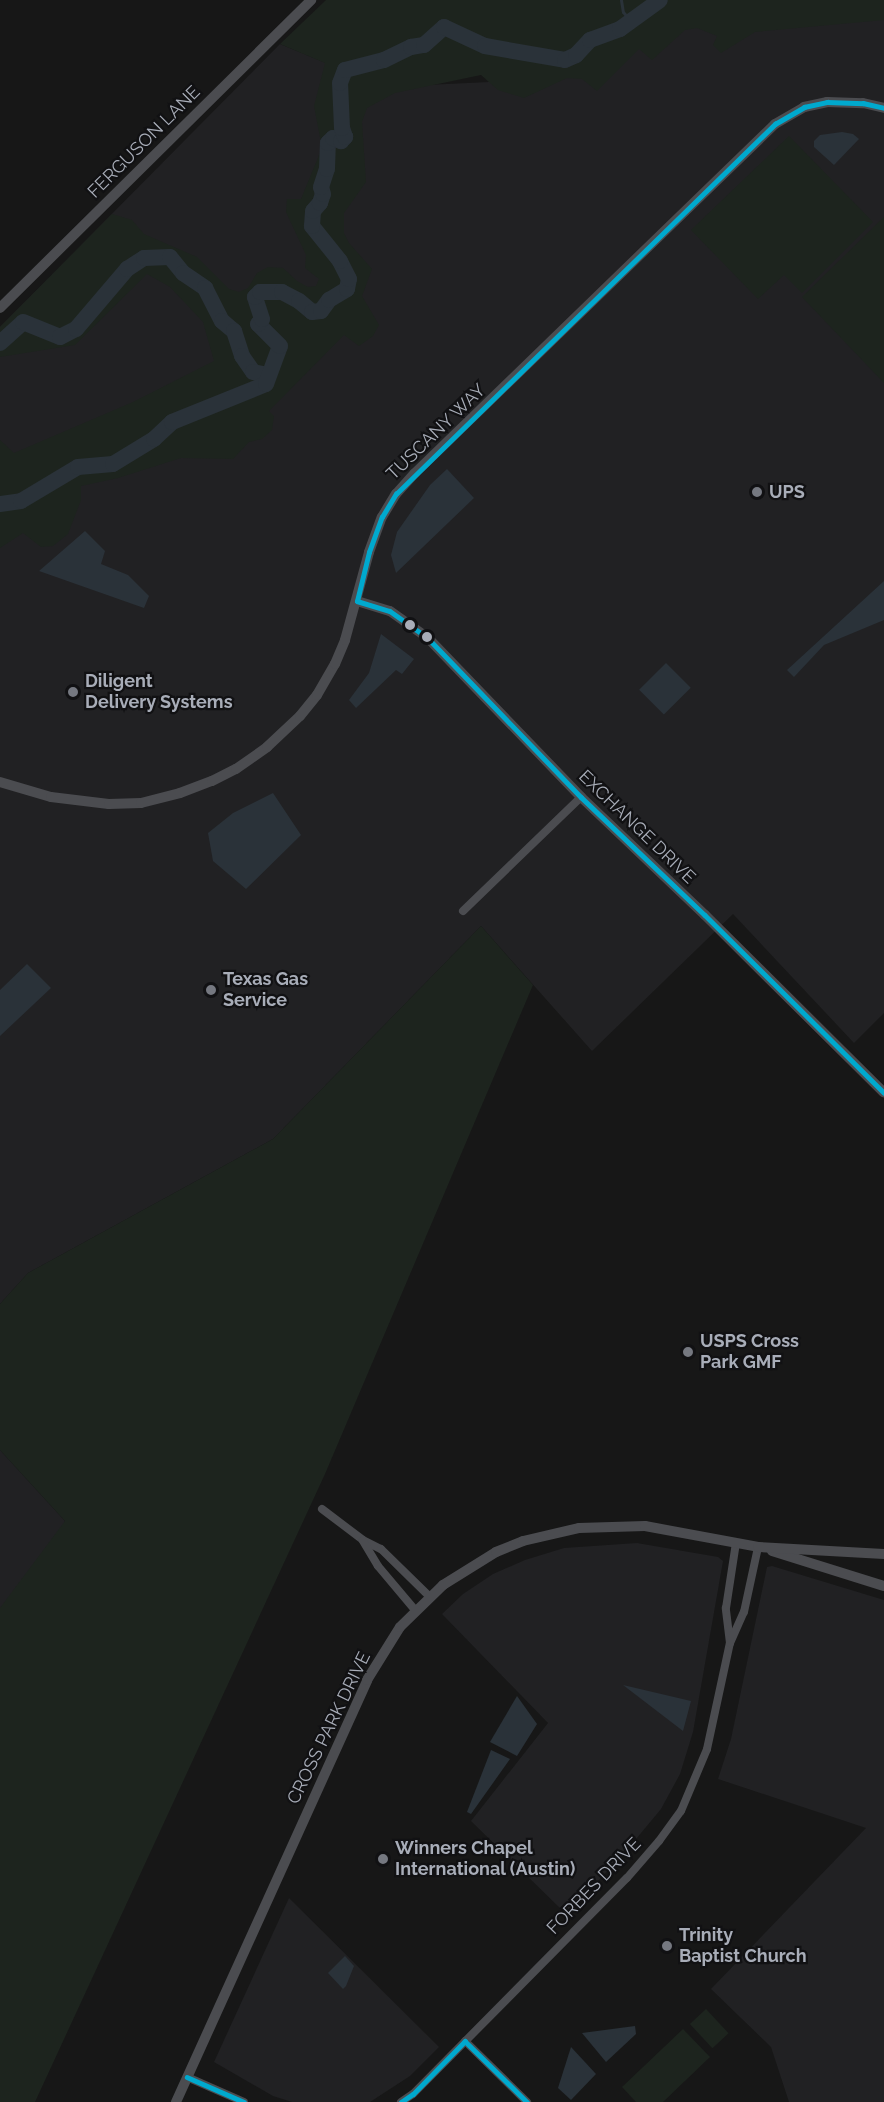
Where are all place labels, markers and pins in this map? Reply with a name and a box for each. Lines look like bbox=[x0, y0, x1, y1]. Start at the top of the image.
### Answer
place label: UPS bbox=[769, 481, 805, 503]
marker: UPS bbox=[750, 485, 764, 499]
unlabelled marker bbox=[404, 619, 416, 631]
unlabelled marker bbox=[421, 631, 433, 643]
place label: Diligent Delivery Systems bbox=[85, 671, 233, 714]
marker: Diligent Delivery Systems bbox=[66, 685, 80, 699]
place label: Texas Gas Service bbox=[223, 969, 308, 1012]
marker: Texas Gas Service bbox=[204, 983, 218, 997]
place label: USPS Cross Park GMF bbox=[700, 1331, 799, 1374]
marker: USPS Cross Park GMF bbox=[681, 1345, 695, 1359]
place label: Winners Chapel International (Austin) bbox=[395, 1838, 576, 1880]
marker: Winners Chapel International (Austin) bbox=[376, 1852, 390, 1866]
place label: Trinity Baptist Church bbox=[679, 1925, 807, 1968]
marker: Trinity Baptist Church bbox=[660, 1939, 674, 1953]

